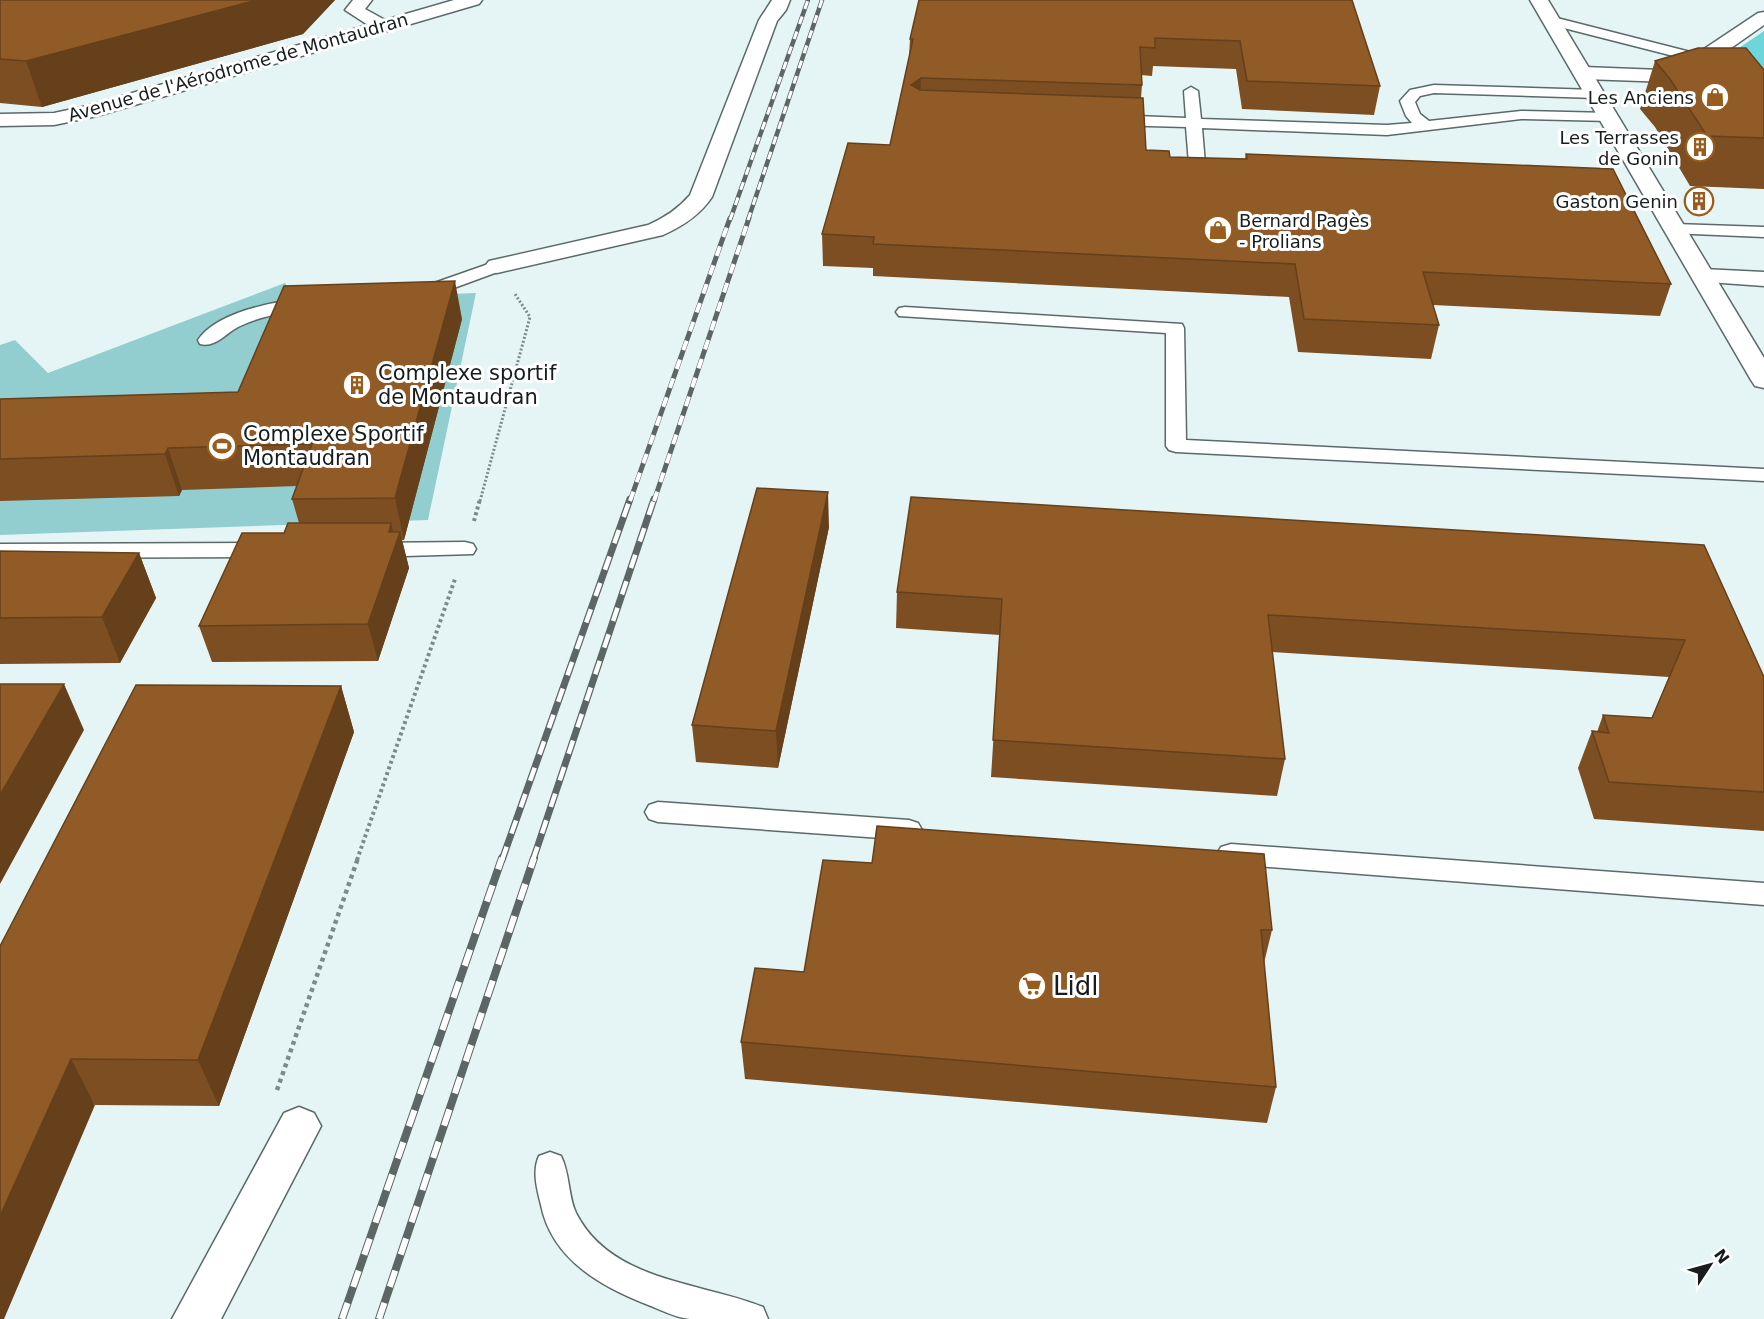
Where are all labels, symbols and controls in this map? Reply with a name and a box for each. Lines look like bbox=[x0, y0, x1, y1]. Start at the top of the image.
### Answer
street label: Avenue de l'Aérodrome de Montaudran bbox=[66, 8, 410, 126]
shop icon: Les Anciens bbox=[1699, 81, 1731, 113]
place label: Les Anciens bbox=[1588, 87, 1694, 108]
place label: Les Terrasses de Gonin bbox=[1559, 127, 1679, 169]
building icon: Les Terrasses de Gonin bbox=[1684, 131, 1716, 163]
building icon: Gaston Genin bbox=[1683, 185, 1715, 217]
place label: Gaston Genin bbox=[1556, 191, 1678, 212]
place label: Bernard Pagès - Prolians bbox=[1239, 210, 1369, 252]
shop icon: Bernard Pagès - Prolians bbox=[1202, 214, 1234, 246]
place label: Complexe sportif de Montaudran bbox=[378, 361, 557, 409]
building icon: Complexe sportif de Montaudran bbox=[341, 369, 373, 401]
place label: Complexe Sportif Montaudran bbox=[243, 422, 424, 470]
sports icon: Complexe Sportif Montaudran bbox=[206, 430, 238, 462]
supermarket icon: Lidl bbox=[1016, 970, 1048, 1002]
place label: Lidl bbox=[1053, 971, 1098, 1001]
north arrow bbox=[1680, 1235, 1740, 1295]
text: N bbox=[1710, 1245, 1733, 1267]

